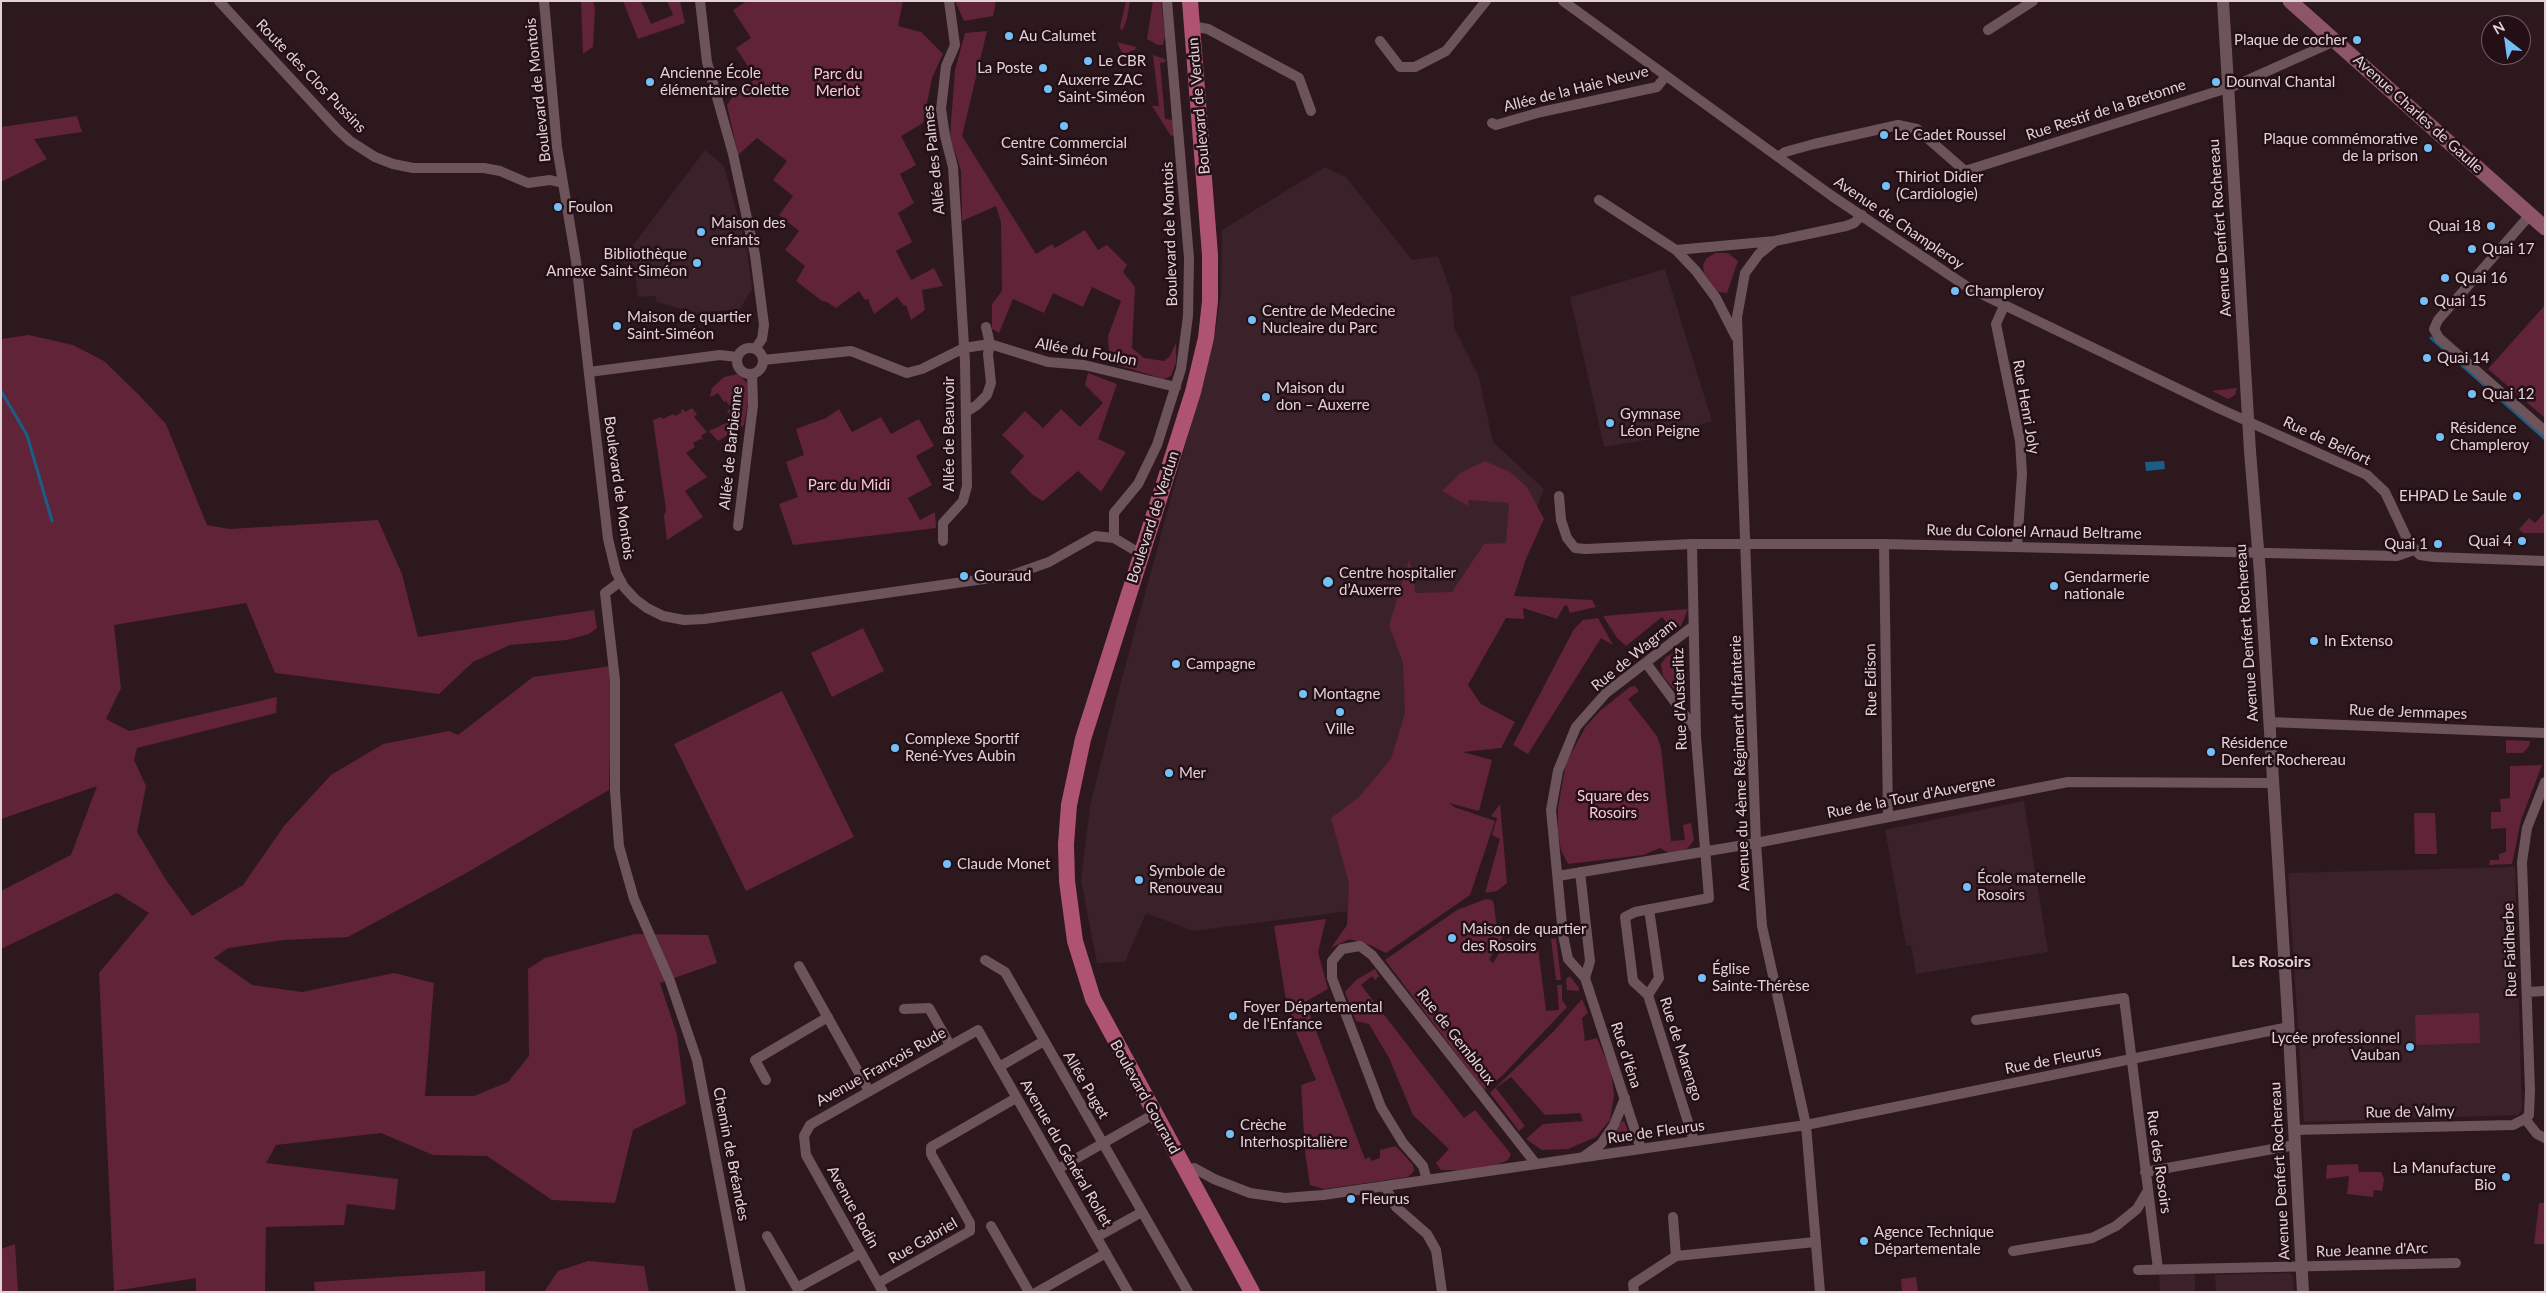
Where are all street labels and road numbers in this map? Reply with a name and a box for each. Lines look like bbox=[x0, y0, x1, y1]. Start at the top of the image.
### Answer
street label: Route des Clos Pussins bbox=[252, 16, 370, 136]
street label: Boulevard de Montois bbox=[521, 17, 555, 163]
street label: Boulevard de Verdun bbox=[1184, 37, 1214, 175]
street label: Avenue Charles de Gaulle bbox=[2349, 51, 2487, 177]
street label: Allée de la Haie Neuve bbox=[1502, 62, 1650, 116]
street label: Rue Restif de la Bretonne bbox=[2024, 76, 2188, 144]
street label: Allée des Palmes bbox=[919, 104, 949, 216]
street label: Avenue Denfert Rochereau bbox=[2205, 138, 2235, 318]
street label: Boulevard de Montois bbox=[1158, 161, 1182, 307]
street label: Avenue de Champleroy bbox=[1831, 173, 1967, 273]
street label: Allée du Foulon bbox=[1034, 334, 1138, 370]
street label: Rue Henri Joly bbox=[2009, 358, 2043, 456]
street label: Allée de Beauvoir bbox=[940, 376, 958, 492]
street label: Allée de Barbienne bbox=[716, 385, 746, 511]
street label: Rue de Belfort bbox=[2280, 413, 2374, 469]
street label: Boulevard de Montois bbox=[600, 415, 638, 561]
street label: Boulevard de Verdun bbox=[1123, 449, 1183, 585]
street label: Rue du Colonel Arnaud Beltrame bbox=[1926, 521, 2142, 543]
street label: Avenue Denfert Rochereau bbox=[2232, 543, 2262, 723]
street label: Rue de Wagram bbox=[1588, 615, 1680, 695]
street label: Avenue du 4ème Régiment d'Infanterie bbox=[1727, 635, 1753, 891]
street label: Rue Edison bbox=[1861, 643, 1881, 717]
street label: Rue d'Austerlitz bbox=[1669, 647, 1691, 751]
street label: Rue de Jemmapes bbox=[2349, 701, 2467, 723]
street label: Rue de la Tour d'Auvergne bbox=[1825, 772, 1997, 822]
street label: Rue Faidherbe bbox=[2499, 903, 2521, 997]
street label: Rue de Gembloux bbox=[1413, 985, 1499, 1089]
street label: Rue de Marengo bbox=[1656, 995, 1706, 1103]
street label: Rue d'Iéna bbox=[1607, 1020, 1645, 1090]
street label: Avenue François Rude bbox=[813, 1024, 949, 1110]
street label: Boulevard Gouraud bbox=[1106, 1037, 1184, 1157]
street label: Rue de Fleurus bbox=[2003, 1042, 2103, 1078]
street label: Allée Puget bbox=[1059, 1048, 1113, 1122]
street label: Avenue du Général Rollet bbox=[1016, 1076, 1116, 1230]
street label: Avenue Denfert Rochereau bbox=[2266, 1081, 2294, 1261]
street label: Chemin de Bréandes bbox=[709, 1086, 753, 1222]
street label: Rue de Valmy bbox=[2365, 1102, 2455, 1122]
street label: Rue des Rosoirs bbox=[2143, 1109, 2175, 1215]
street label: Rue de Fleurus bbox=[1606, 1116, 1706, 1148]
street label: Avenue Rodin bbox=[823, 1163, 883, 1251]
street label: Rue Gabriel bbox=[885, 1214, 961, 1268]
street label: Rue Jeanne d'Arc bbox=[2316, 1239, 2428, 1261]

